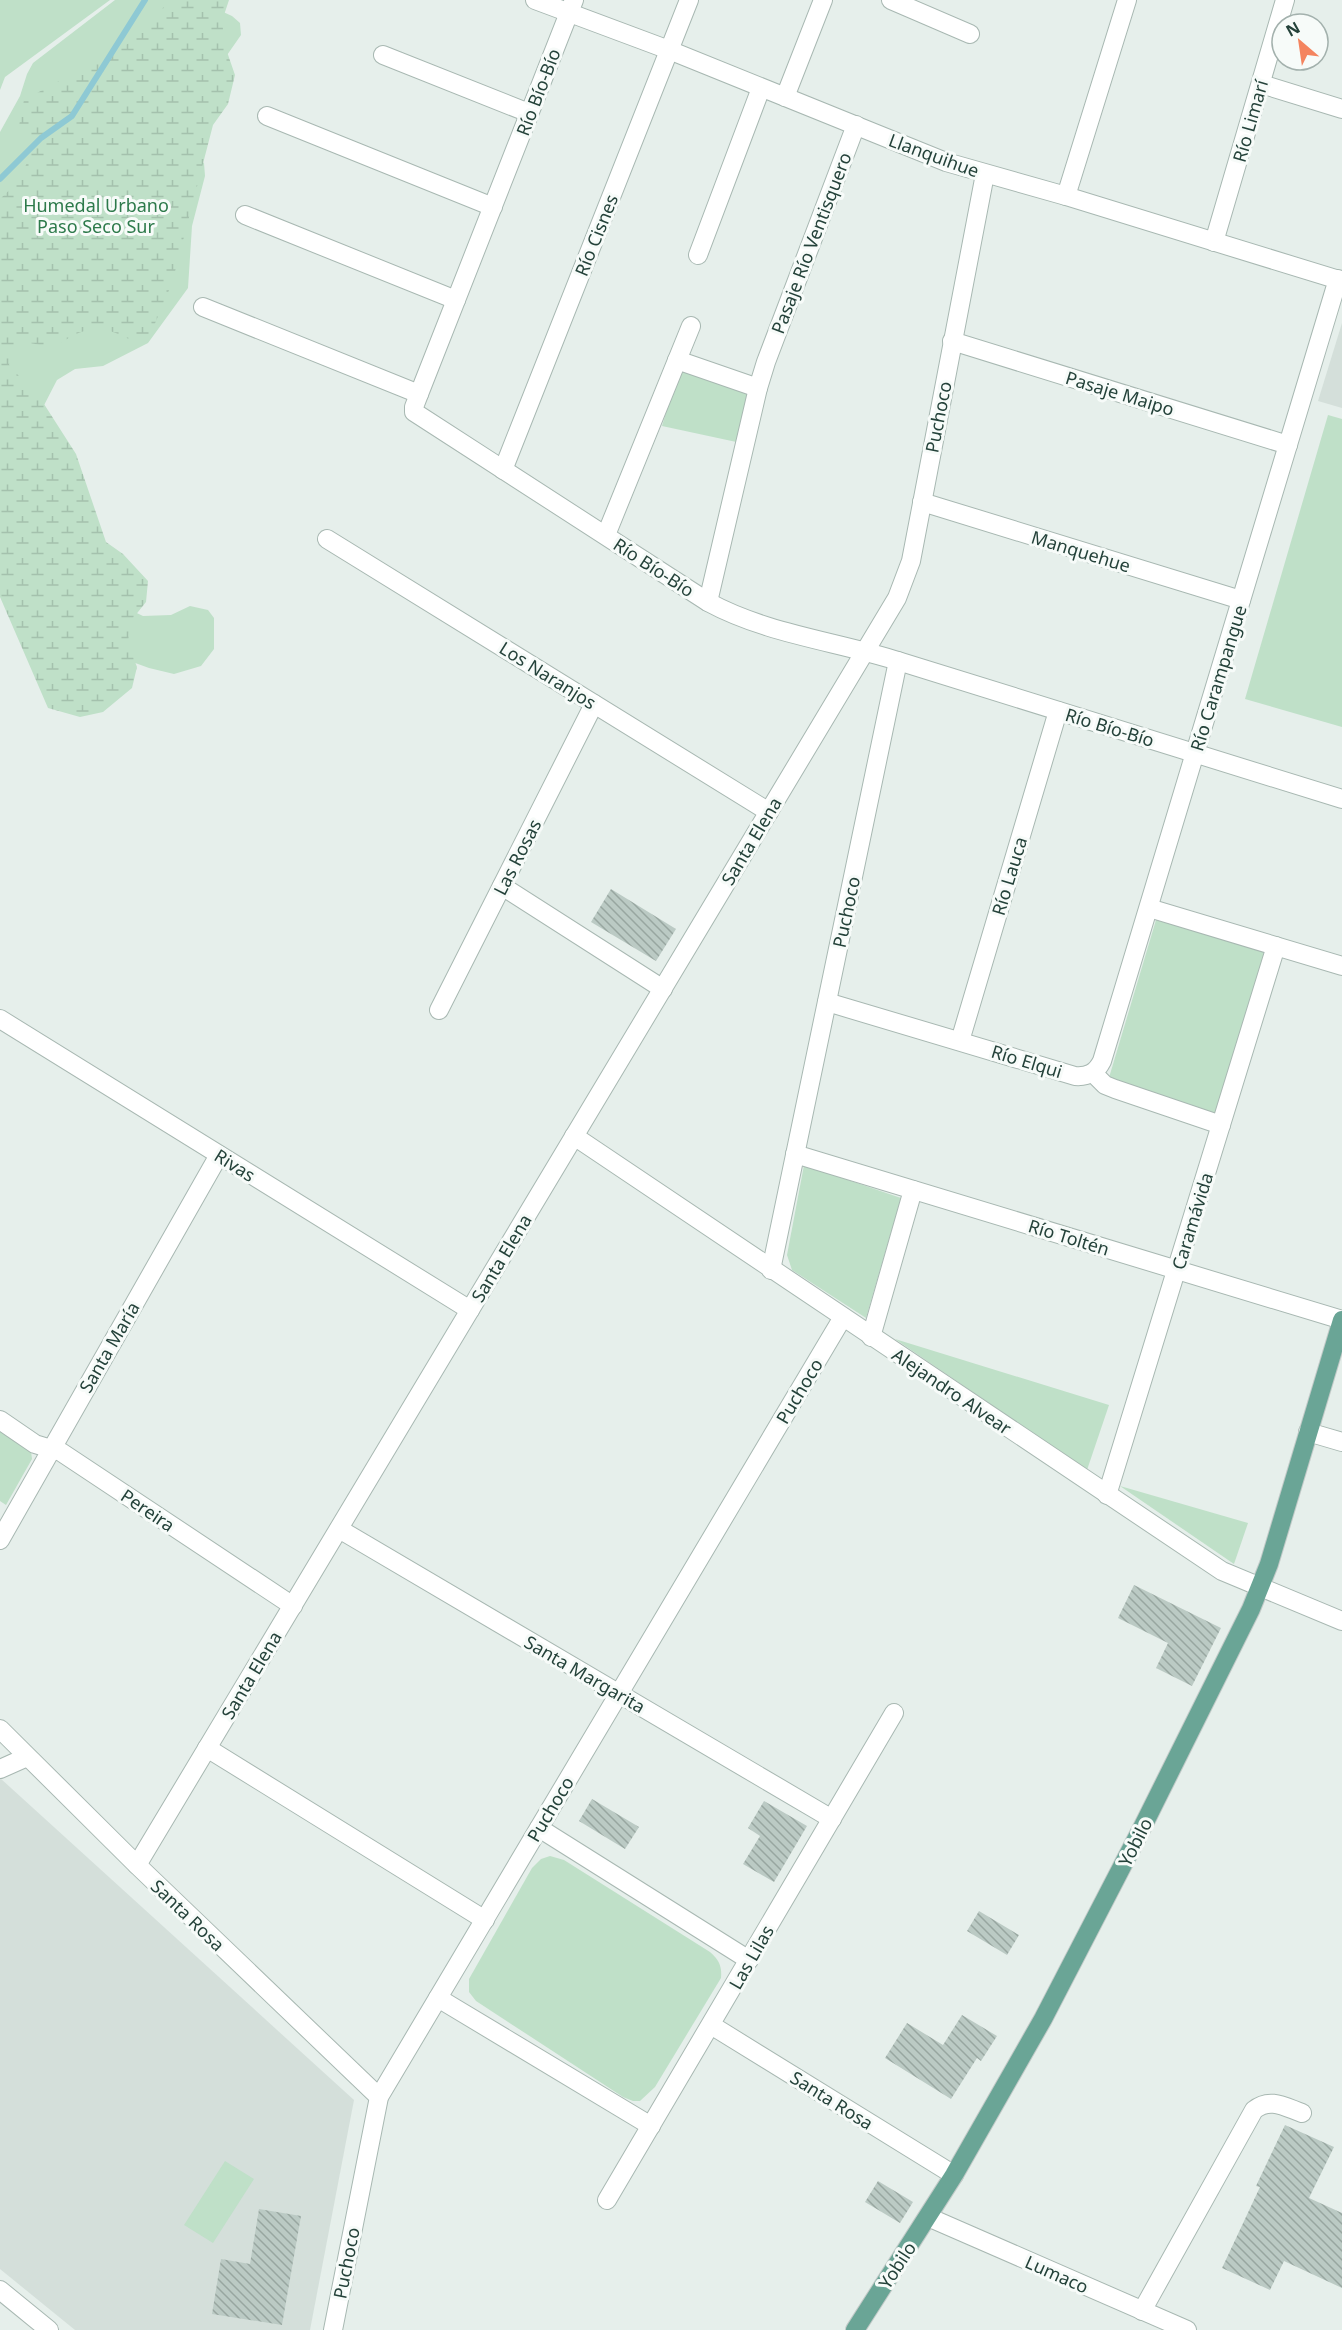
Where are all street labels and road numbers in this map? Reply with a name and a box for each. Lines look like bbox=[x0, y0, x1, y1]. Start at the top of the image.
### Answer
street label: Río Bío-Bío bbox=[510, 45, 566, 139]
street label: Río Limarí bbox=[1227, 77, 1273, 165]
street label: Llanquihue bbox=[885, 128, 983, 182]
street label: Pasaje Río Ventisquero bbox=[765, 149, 857, 337]
street label: Río Cisnes bbox=[569, 191, 623, 279]
street label: Pasaje Maipo bbox=[1063, 365, 1177, 421]
street label: Puchoco bbox=[919, 379, 957, 455]
street label: Manquehue bbox=[1029, 525, 1133, 577]
street label: Río Bío-Bío bbox=[609, 532, 699, 602]
street label: Río Carampangue bbox=[1184, 602, 1252, 754]
street label: Los Naranjos bbox=[495, 636, 601, 714]
street label: Río Bío-Bío bbox=[1063, 702, 1157, 752]
street label: Santa Elena bbox=[715, 793, 787, 889]
street label: Las Rosas bbox=[488, 815, 546, 899]
street label: Río Lauca bbox=[986, 834, 1032, 918]
street label: Puchoco bbox=[827, 874, 865, 950]
street label: Río Elqui bbox=[989, 1039, 1065, 1083]
street label: Rivas bbox=[210, 1143, 260, 1187]
street label: Caramávida bbox=[1166, 1169, 1218, 1273]
street label: Santa Elena bbox=[465, 1210, 537, 1306]
street label: Río Toltén bbox=[1026, 1213, 1112, 1261]
street label: Santa María bbox=[73, 1297, 145, 1397]
street label: Alejandro Alvear bbox=[888, 1342, 1017, 1440]
street label: Puchoco bbox=[770, 1354, 828, 1428]
street label: Pereira bbox=[116, 1483, 180, 1537]
street label: Santa Elena bbox=[215, 1627, 287, 1723]
street label: Santa Margarita bbox=[520, 1630, 650, 1718]
street label: Puchoco bbox=[521, 1772, 579, 1846]
street label: Yobilo bbox=[1113, 1814, 1157, 1870]
street label: Santa Rosa bbox=[146, 1874, 230, 1956]
street label: Las Lilas bbox=[723, 1921, 779, 1993]
street label: Santa Rosa bbox=[786, 2065, 878, 2135]
street label: Puchoco bbox=[327, 2225, 365, 2301]
street label: Yobilo bbox=[873, 2237, 921, 2293]
street label: Lumaco bbox=[1022, 2249, 1092, 2299]

